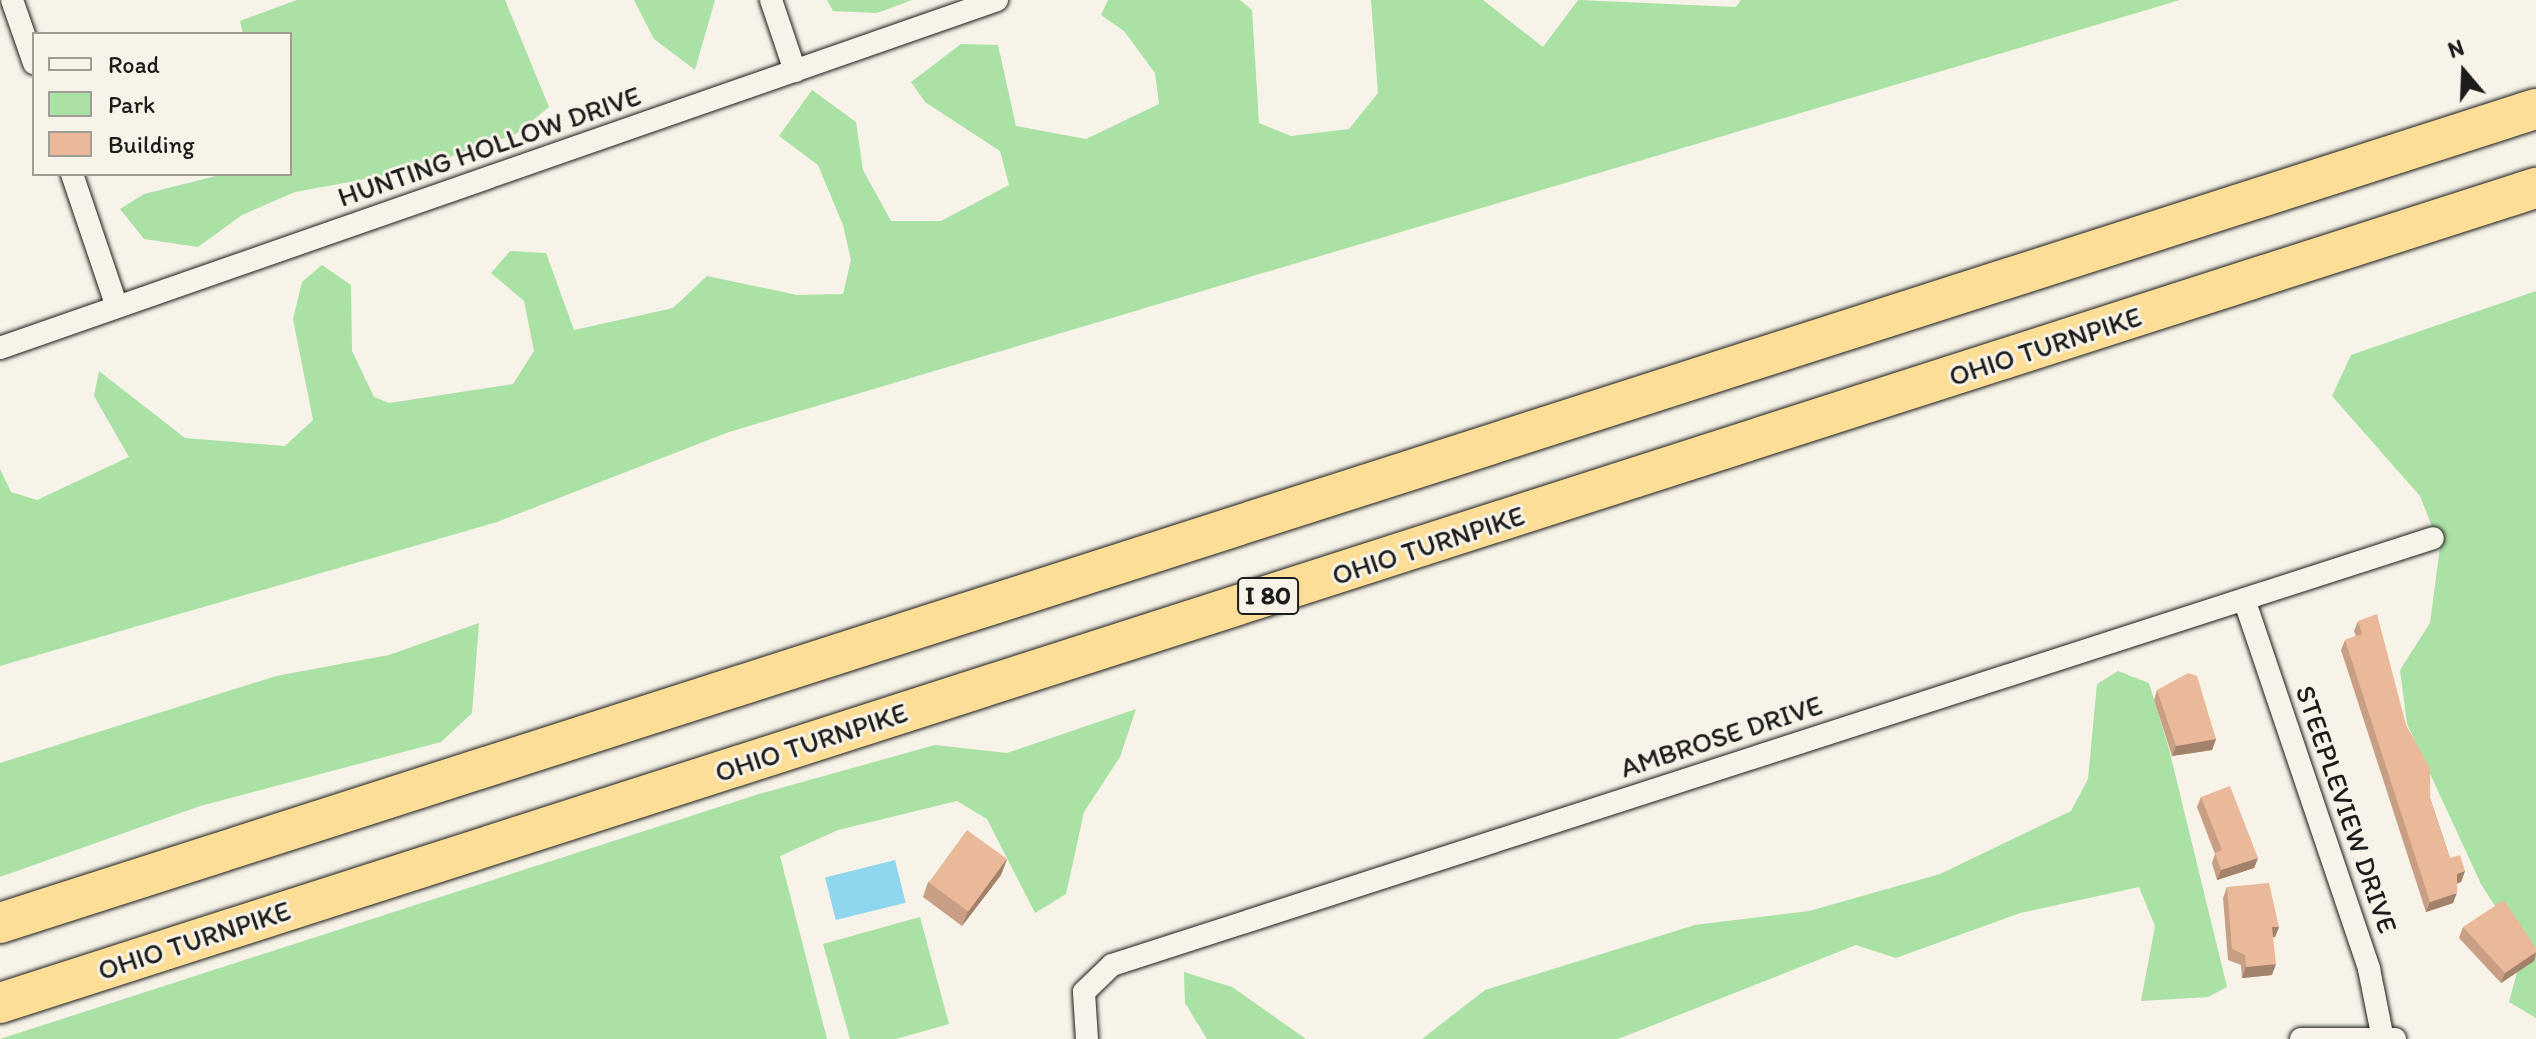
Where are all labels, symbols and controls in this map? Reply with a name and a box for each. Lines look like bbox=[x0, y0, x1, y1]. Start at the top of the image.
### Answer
legend bbox=[32, 32, 292, 176]
north arrow bbox=[2424, 32, 2504, 112]
text: N bbox=[2445, 34, 2467, 64]
text: Road bbox=[108, 50, 160, 79]
street label: HUNTING HOLLOW DRIVE bbox=[332, 78, 646, 214]
text: Park bbox=[108, 90, 155, 119]
text: Building bbox=[108, 130, 195, 159]
street label: OHIO TURNPIKE bbox=[1945, 299, 2145, 393]
street label: OHIO TURNPIKE bbox=[1328, 498, 1528, 592]
road number: I 80 bbox=[1236, 574, 1300, 618]
street label: STEEPLEVIEW DRIVE bbox=[2289, 681, 2405, 937]
street label: AMBROSE DRIVE bbox=[1615, 687, 1827, 785]
street label: OHIO TURNPIKE bbox=[711, 695, 911, 789]
street label: OHIO TURNPIKE bbox=[94, 893, 294, 987]

